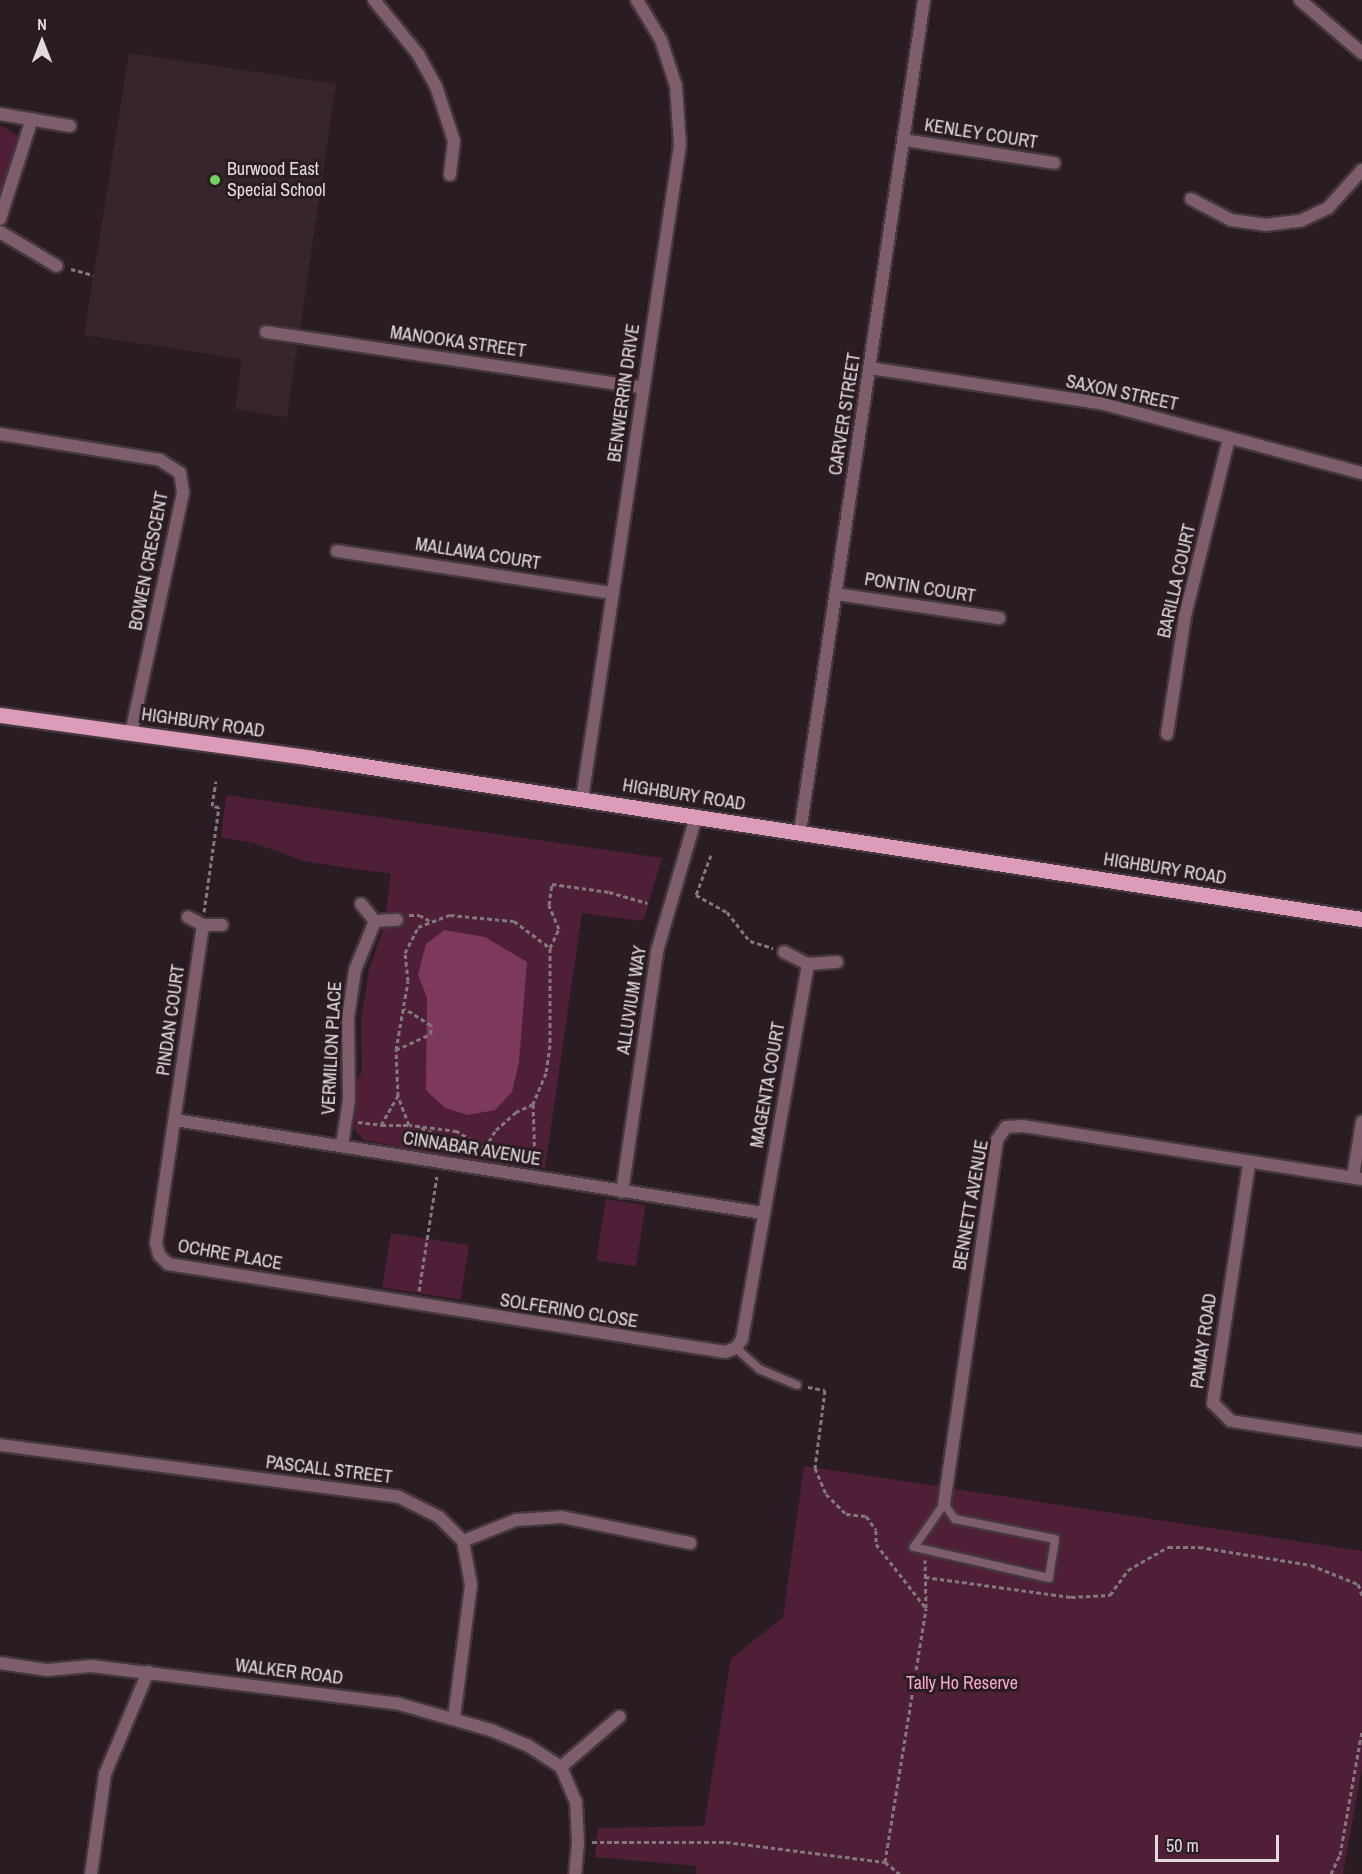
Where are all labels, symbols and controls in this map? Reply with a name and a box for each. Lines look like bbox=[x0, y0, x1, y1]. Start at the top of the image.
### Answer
north arrow bbox=[12, 12, 72, 72]
text: N bbox=[37, 13, 47, 35]
street label: KENLEY COURT bbox=[923, 114, 1039, 154]
place label: Burwood East Special School bbox=[227, 159, 325, 201]
marker: Burwood East Special School bbox=[208, 173, 222, 187]
street label: MANOOKA STREET bbox=[388, 322, 528, 362]
street label: BENWERRIN DRIVE bbox=[604, 322, 644, 464]
street label: CARVER STREET bbox=[825, 351, 865, 477]
street label: SAXON STREET bbox=[1064, 371, 1180, 415]
street label: BOWEN CRESCENT bbox=[125, 490, 173, 632]
street label: BARILLA COURT bbox=[1153, 522, 1201, 640]
street label: MALLAWA COURT bbox=[413, 533, 543, 575]
street label: PONTIN COURT bbox=[863, 569, 977, 607]
street label: HIGHBURY ROAD bbox=[140, 704, 266, 742]
street label: HIGHBURY ROAD bbox=[621, 775, 747, 815]
street label: HIGHBURY ROAD bbox=[1102, 849, 1228, 889]
street label: ALLUVIUM WAY bbox=[613, 944, 651, 1056]
street label: PINDAN COURT bbox=[153, 963, 189, 1077]
street label: VERMILION PLACE bbox=[318, 981, 346, 1115]
street label: MAGENTA COURT bbox=[746, 1020, 790, 1150]
street label: CINNABAR AVENUE bbox=[401, 1127, 543, 1171]
street label: BENNETT AVENUE bbox=[949, 1138, 993, 1272]
street label: OCHRE PLACE bbox=[176, 1235, 284, 1275]
street label: SOLFERINO CLOSE bbox=[498, 1289, 640, 1333]
street label: PAMAY ROAD bbox=[1187, 1292, 1221, 1390]
street label: PASCALL STREET bbox=[264, 1451, 394, 1489]
street label: WALKER ROAD bbox=[234, 1655, 344, 1689]
park label: Tally Ho Reserve bbox=[906, 1672, 1018, 1694]
scale bar bbox=[1158, 1823, 1282, 1861]
text: 50 m bbox=[1166, 1833, 1199, 1858]

